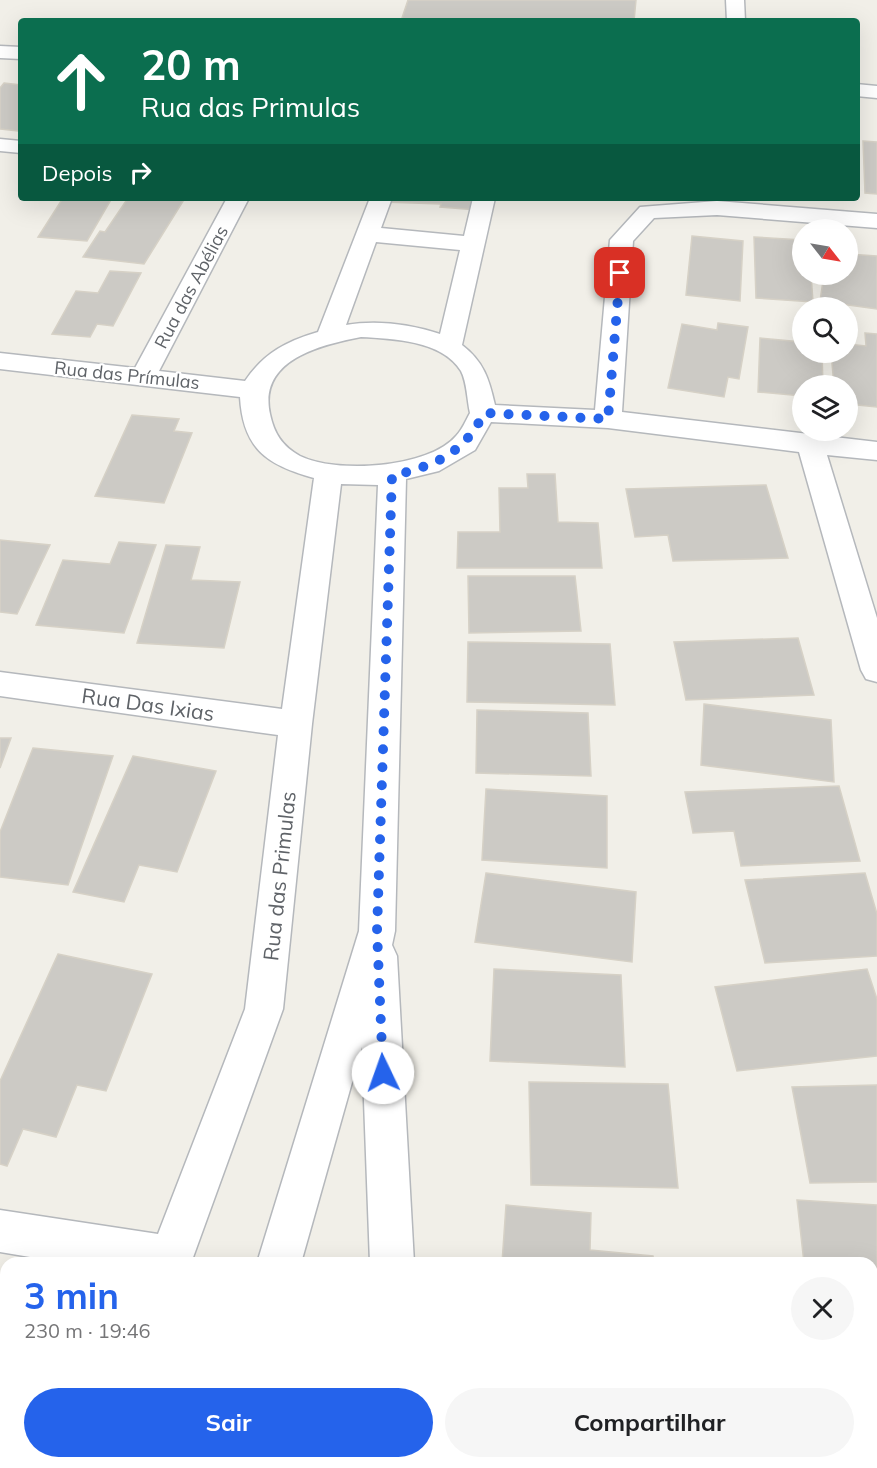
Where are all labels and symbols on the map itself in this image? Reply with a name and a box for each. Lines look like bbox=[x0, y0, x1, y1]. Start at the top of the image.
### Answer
north arrow bbox=[792, 219, 858, 285]
street label: Rua das Abélias bbox=[149, 222, 233, 352]
pin bbox=[594, 247, 645, 298]
street label: Rua das Prímulas bbox=[53, 356, 201, 394]
street label: Rua Das Ixias bbox=[80, 682, 216, 726]
street label: Rua das Primulas bbox=[257, 790, 301, 962]
position arrow bbox=[351, 1041, 415, 1105]

